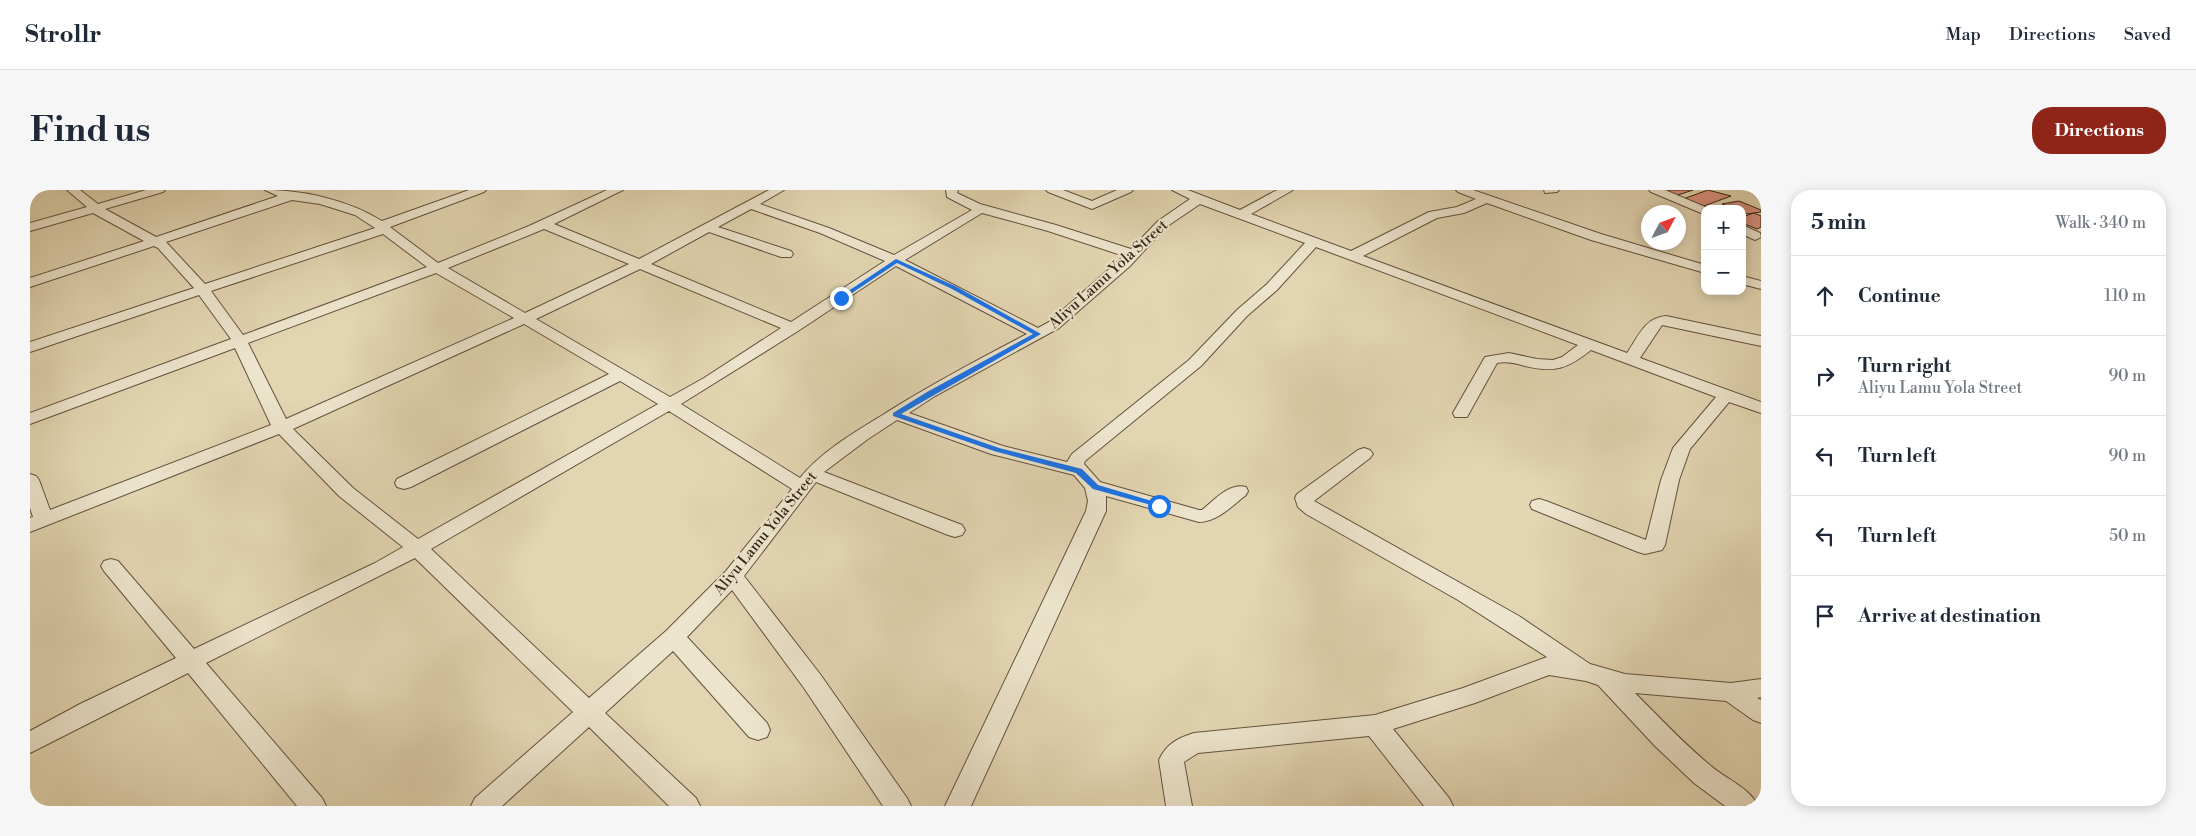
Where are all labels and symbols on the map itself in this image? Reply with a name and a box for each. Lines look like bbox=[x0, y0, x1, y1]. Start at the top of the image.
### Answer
north arrow bbox=[1641, 205, 1686, 250]
street label: Aliyu Lamu Yola Street bbox=[1044, 215, 1172, 334]
route end bbox=[830, 287, 853, 310]
street label: Aliyu Lamu Yola Street bbox=[709, 467, 822, 600]
route start bbox=[1148, 495, 1171, 518]

